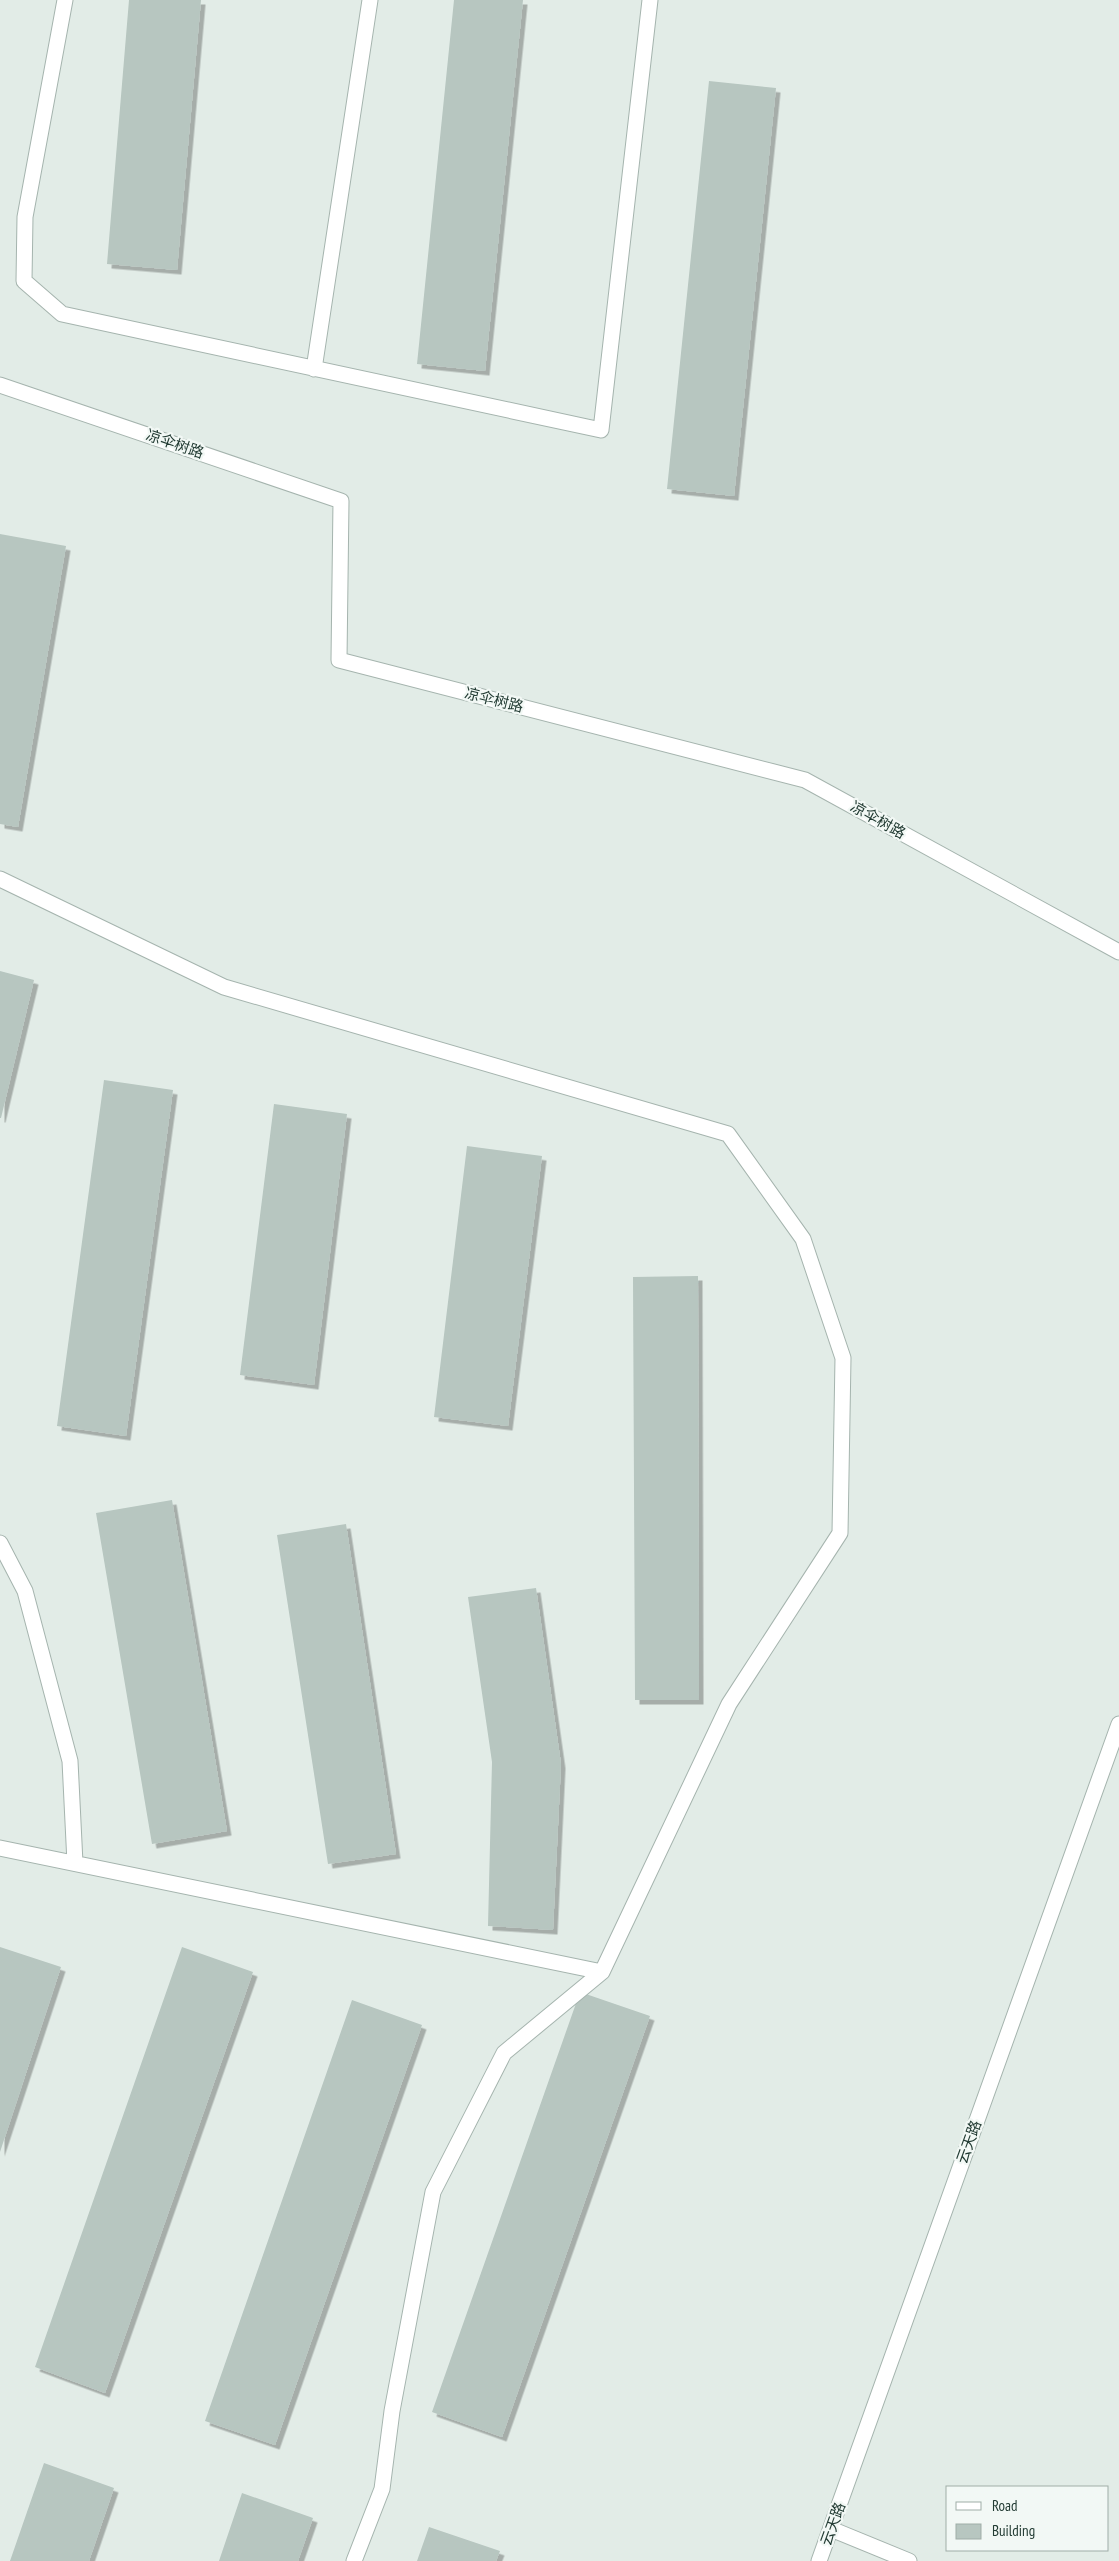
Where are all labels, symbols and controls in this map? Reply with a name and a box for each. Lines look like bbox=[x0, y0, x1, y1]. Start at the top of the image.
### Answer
street label: 凉伞树路 bbox=[144, 425, 207, 462]
street label: 凉伞树路 bbox=[463, 683, 526, 716]
street label: 凉伞树路 bbox=[847, 797, 909, 842]
street label: 云天路 bbox=[952, 2117, 985, 2166]
legend bbox=[946, 2486, 1109, 2551]
text: Road bbox=[992, 2496, 1018, 2515]
street label: 云天路 bbox=[816, 2499, 849, 2548]
text: Building bbox=[992, 2521, 1035, 2540]

